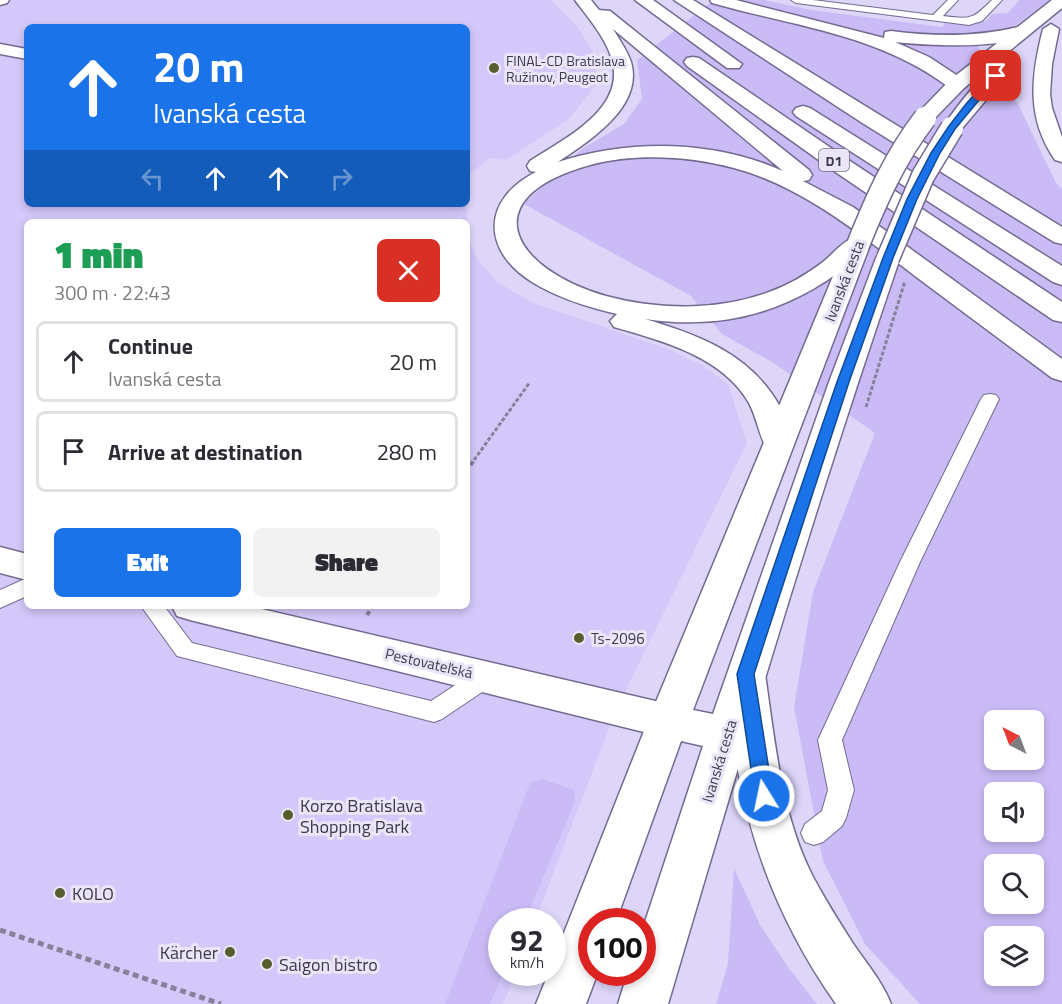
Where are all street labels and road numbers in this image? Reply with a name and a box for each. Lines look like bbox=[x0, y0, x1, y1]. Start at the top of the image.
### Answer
road number: D1 bbox=[819, 149, 849, 171]
street label: Ivanská cesta bbox=[818, 237, 870, 325]
street label: Pestovateľská bbox=[383, 642, 476, 684]
street label: Ivanská cesta bbox=[696, 717, 743, 805]

